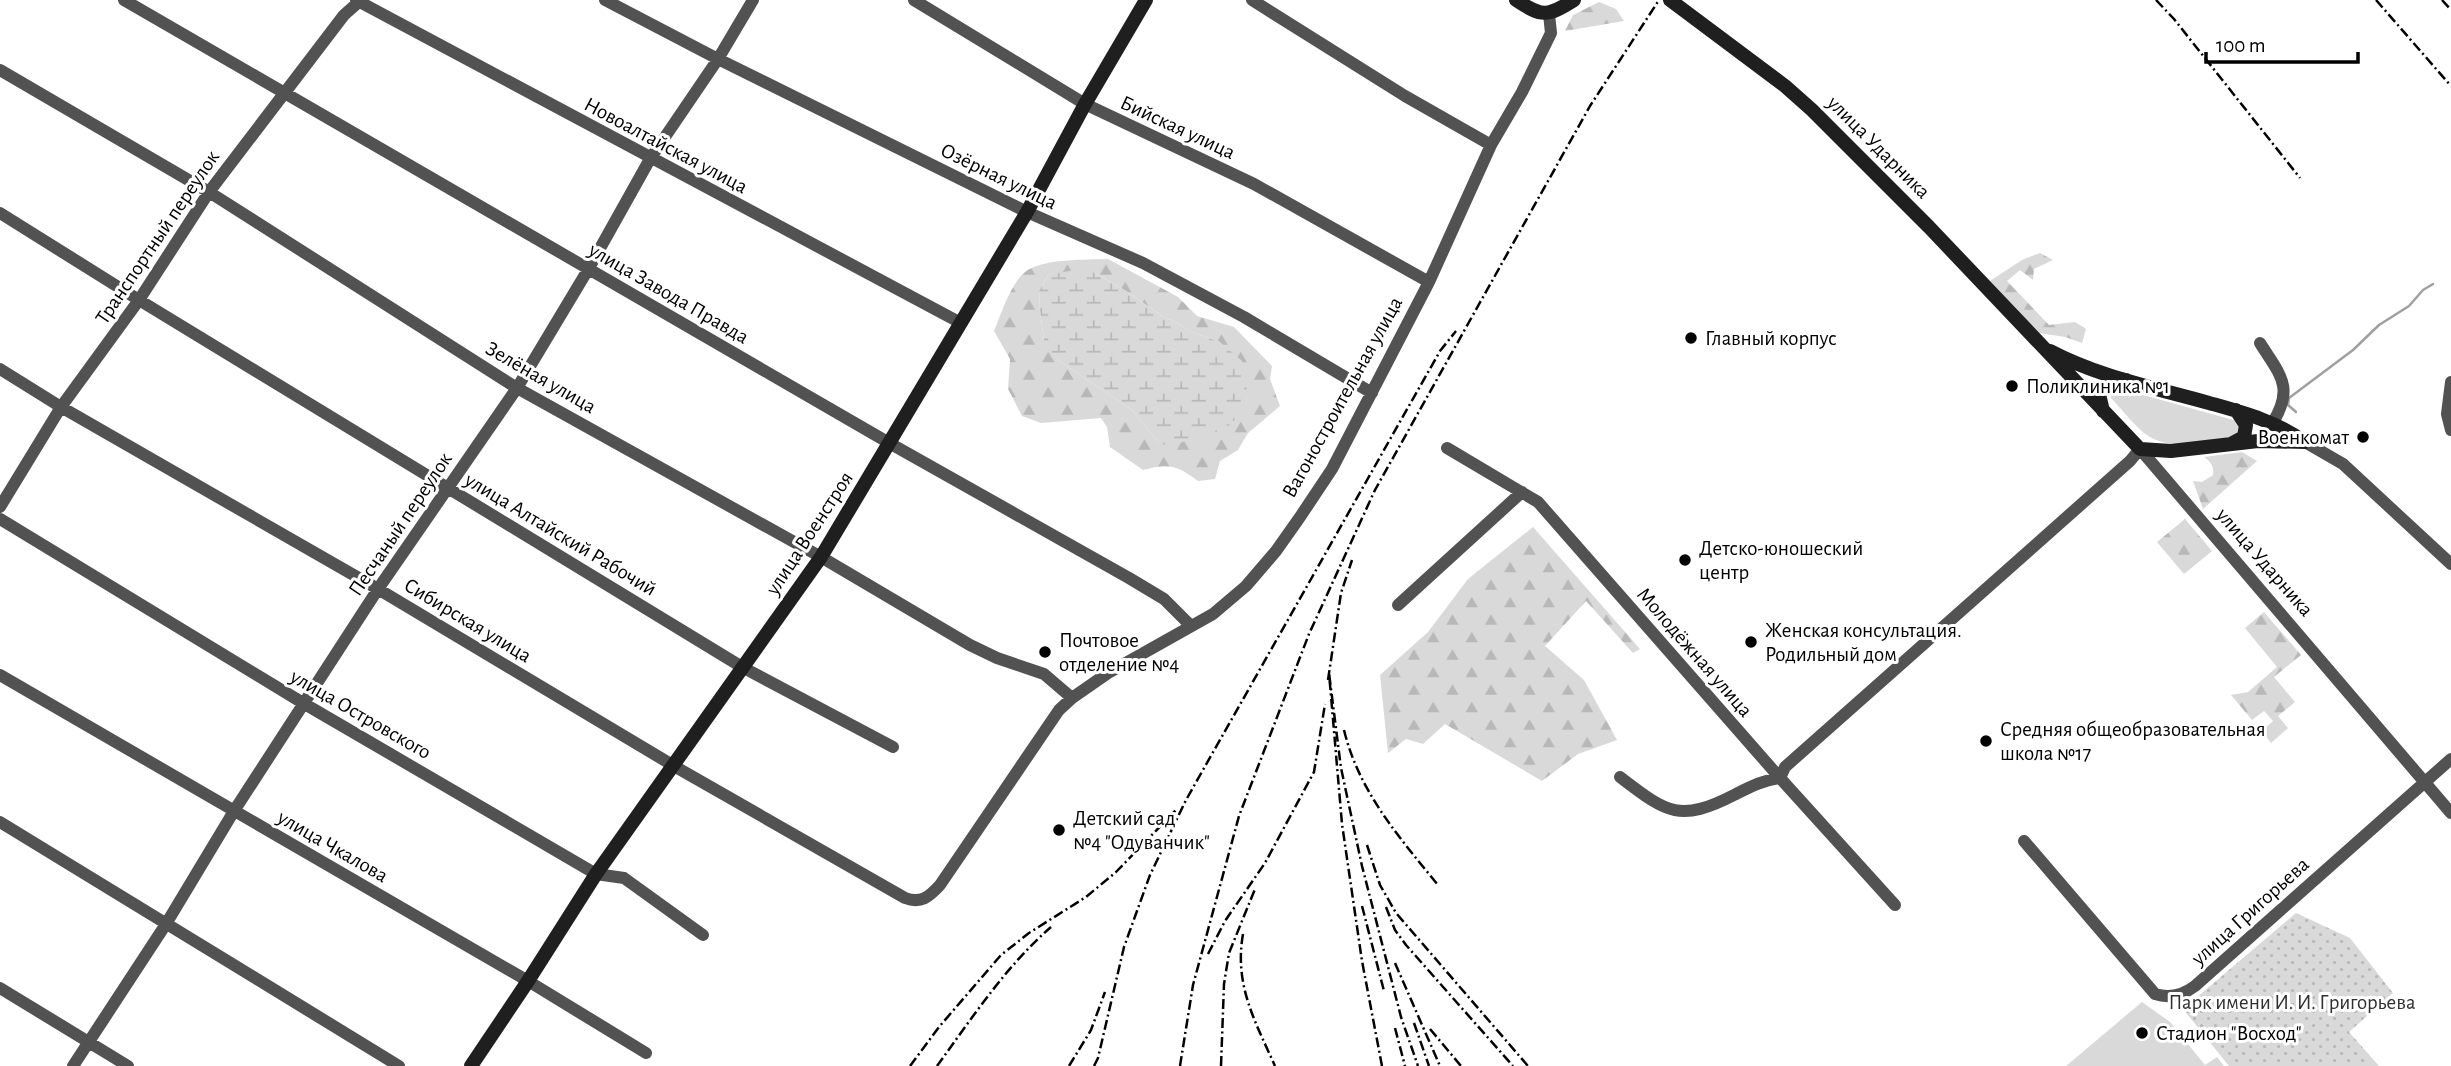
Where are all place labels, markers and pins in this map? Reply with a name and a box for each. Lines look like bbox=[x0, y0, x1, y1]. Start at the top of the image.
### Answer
place label: Главный корпус bbox=[1705, 328, 1837, 349]
marker: Главный корпус bbox=[1683, 330, 1699, 346]
place label: Поликлиника №1 bbox=[2026, 376, 2170, 397]
marker: Поликлиника №1 bbox=[2004, 378, 2020, 394]
place label: Военкомат bbox=[2257, 427, 2349, 448]
marker: Военкомат bbox=[2355, 429, 2371, 445]
place label: Детско-юношеский центр bbox=[1699, 538, 1863, 583]
marker: Детско-юношеский центр bbox=[1677, 552, 1693, 568]
place label: Женская консультация. Родильный дом bbox=[1765, 620, 1962, 665]
place label: Почтовое отделение №4 bbox=[1059, 630, 1179, 675]
marker: Женская консультация. Родильный дом bbox=[1743, 634, 1759, 650]
marker: Почтовое отделение №4 bbox=[1037, 644, 1053, 660]
place label: Средняя общеобразовательная школа №17 bbox=[2000, 719, 2266, 764]
marker: Средняя общеобразовательная школа №17 bbox=[1978, 733, 1994, 749]
place label: Детский сад №4 "Одуванчик" bbox=[1073, 808, 1210, 853]
marker: Детский сад №4 "Одуванчик" bbox=[1051, 822, 1067, 838]
place label: Стадион "Восход" bbox=[2156, 1023, 2302, 1044]
marker: Стадион "Восход" bbox=[2134, 1025, 2150, 1041]

